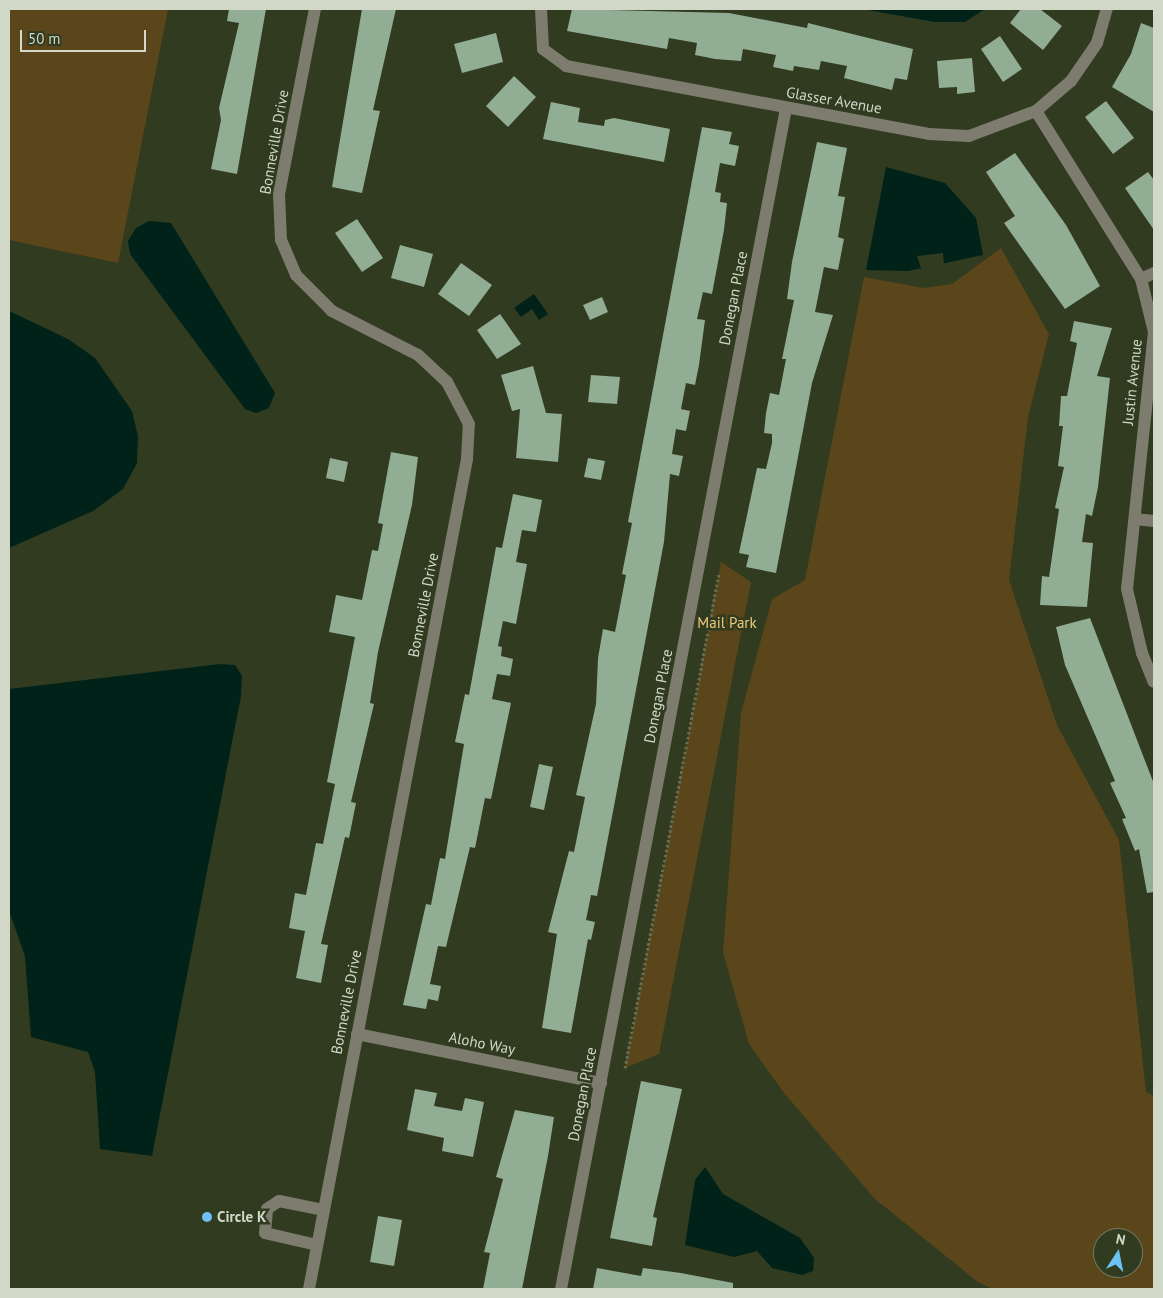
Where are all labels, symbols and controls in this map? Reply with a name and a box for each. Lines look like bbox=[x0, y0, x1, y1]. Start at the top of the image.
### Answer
scale bar bbox=[22, 20, 149, 52]
text: 50 m bbox=[28, 29, 61, 48]
street label: Glasser Avenue bbox=[785, 83, 883, 117]
street label: Bonneville Drive bbox=[256, 88, 292, 196]
street label: Donegan Place bbox=[715, 249, 751, 347]
street label: Justin Avenue bbox=[1119, 338, 1145, 426]
street label: Bonneville Drive bbox=[404, 551, 442, 659]
park label: Mail Park bbox=[697, 614, 757, 632]
street label: Donegan Place bbox=[640, 647, 676, 745]
street label: Bonneville Drive bbox=[327, 948, 365, 1056]
street label: Aloho Way bbox=[447, 1028, 517, 1058]
street label: Donegan Place bbox=[564, 1045, 600, 1143]
place label: Circle K bbox=[217, 1208, 266, 1226]
marker: Circle K bbox=[201, 1211, 213, 1223]
north arrow bbox=[1093, 1228, 1143, 1278]
text: N bbox=[1114, 1230, 1127, 1249]

